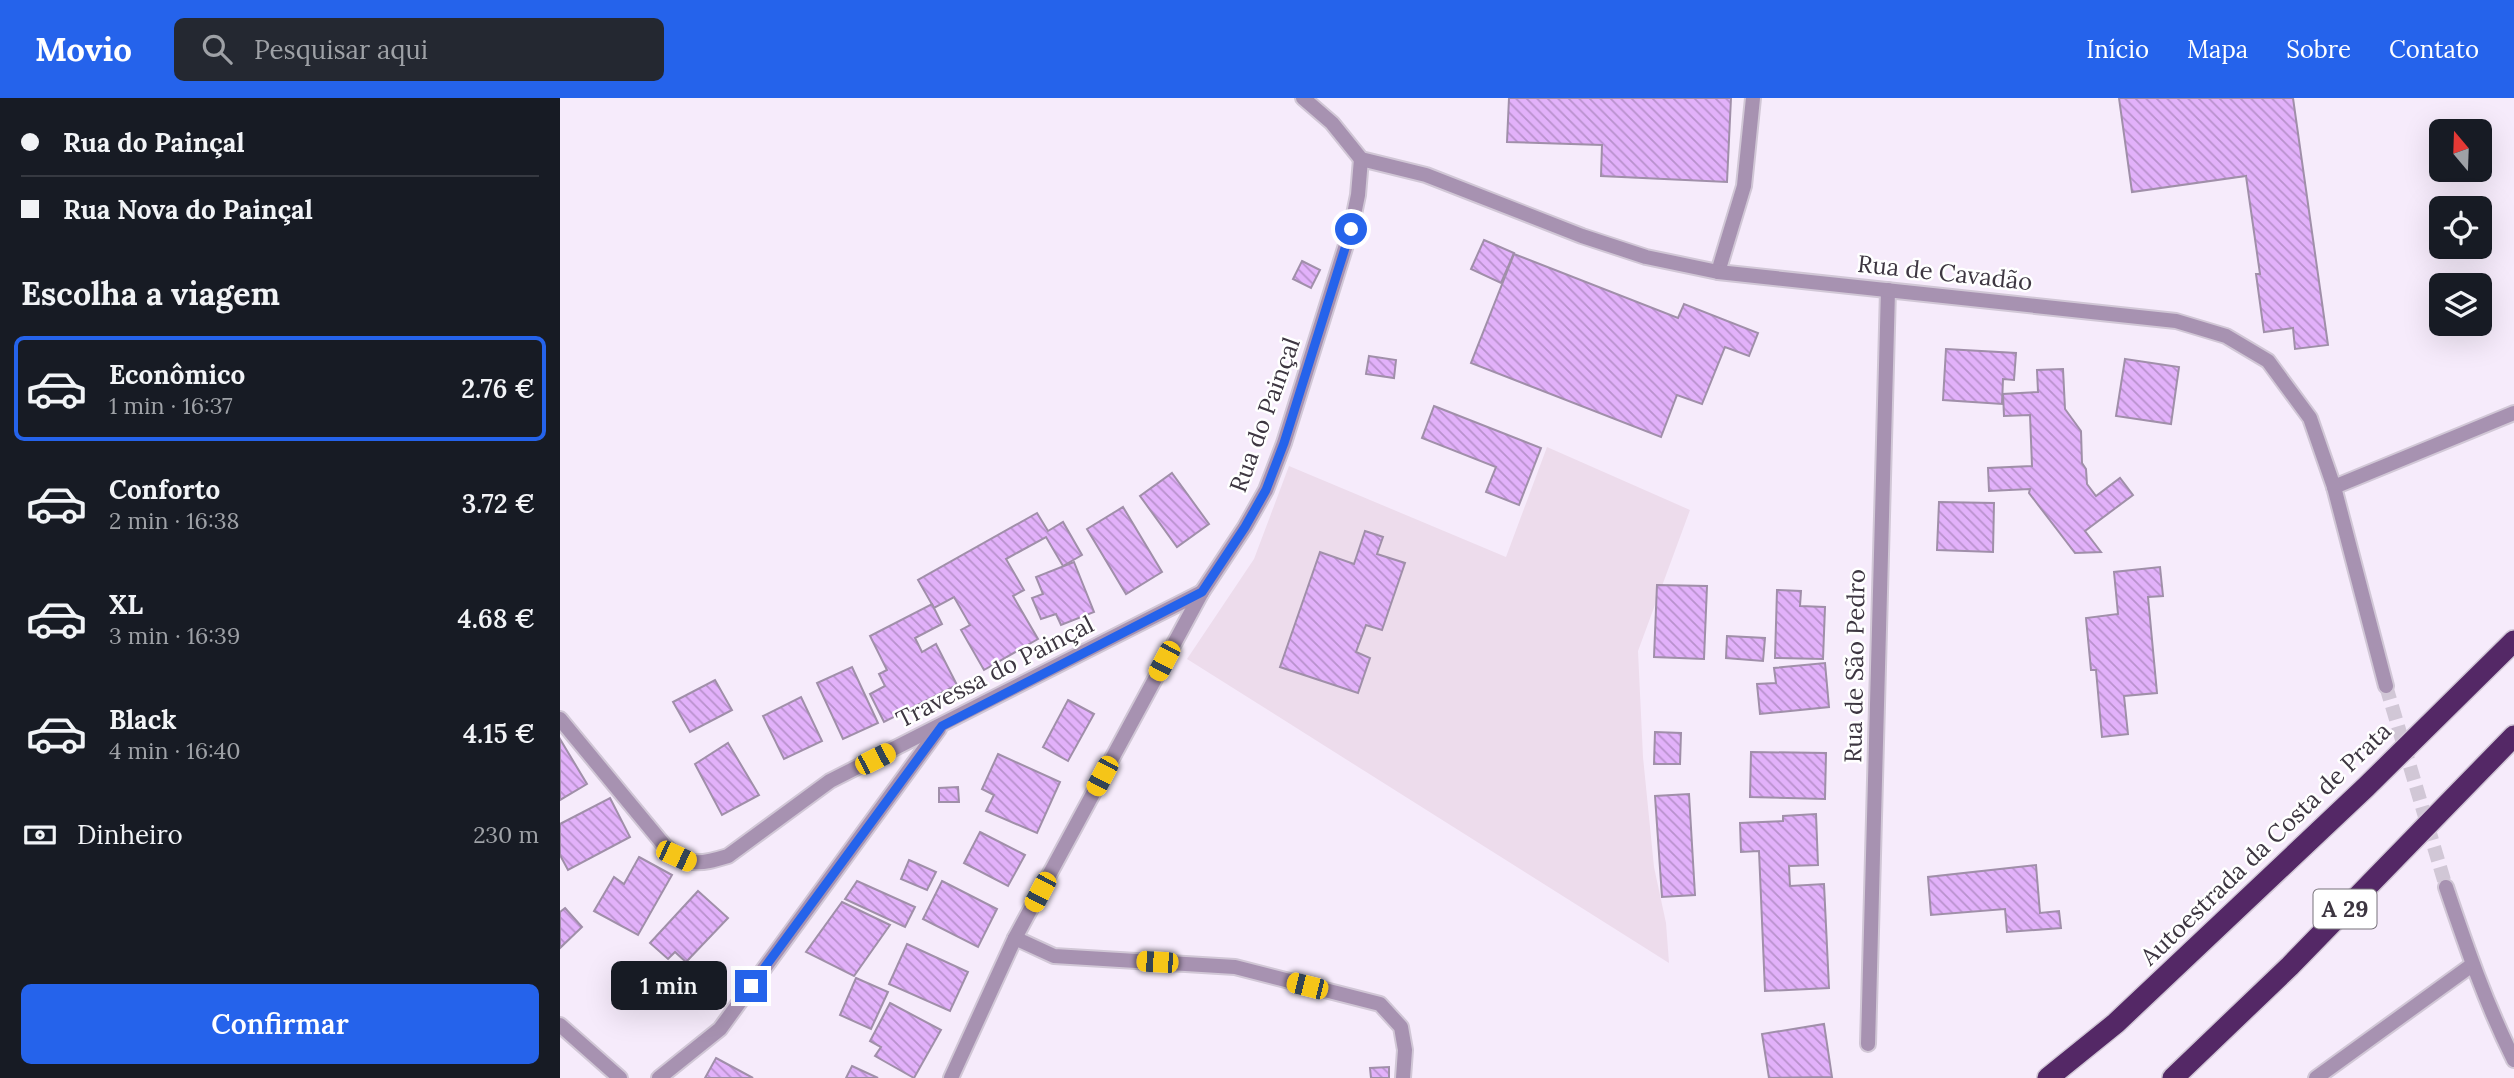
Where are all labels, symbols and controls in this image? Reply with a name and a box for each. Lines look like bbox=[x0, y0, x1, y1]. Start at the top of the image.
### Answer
search box bbox=[174, 18, 664, 81]
text: Movio bbox=[35, 28, 132, 70]
icon: search bbox=[198, 30, 236, 68]
text: Pesquisar aqui bbox=[254, 33, 428, 66]
text: Início bbox=[2086, 34, 2149, 65]
text: Mapa bbox=[2187, 34, 2248, 65]
text: Sobre bbox=[2286, 34, 2351, 65]
text: Contato bbox=[2389, 34, 2479, 65]
north arrow bbox=[2429, 119, 2492, 182]
map controls bbox=[2429, 119, 2492, 336]
text: Rua do Painçal bbox=[63, 126, 245, 159]
text: Rua Nova do Painçal bbox=[63, 193, 313, 226]
button: locate bbox=[2429, 196, 2492, 259]
route start bbox=[1335, 213, 1367, 245]
street label: Rua de Cavadão bbox=[1856, 248, 2034, 297]
text: Escolha a viagem bbox=[21, 273, 280, 314]
button: layers bbox=[2429, 273, 2492, 336]
street label: Rua do Painçal bbox=[1222, 333, 1307, 496]
icon: car bbox=[25, 357, 88, 420]
text: Econômico bbox=[109, 358, 245, 391]
text: 2.76 € bbox=[461, 372, 535, 405]
text: 1 min · 16:37 bbox=[109, 391, 233, 420]
icon: car bbox=[25, 472, 88, 535]
text: Conforto bbox=[109, 473, 220, 506]
text: 3.72 € bbox=[462, 487, 535, 520]
text: 2 min · 16:38 bbox=[109, 506, 239, 535]
street label: Rua de São Pedro bbox=[1837, 569, 1872, 763]
icon: car bbox=[25, 587, 88, 650]
text: XL bbox=[109, 588, 143, 621]
text: 4.68 € bbox=[458, 602, 535, 635]
street label: Travessa do Painçal bbox=[891, 608, 1099, 735]
text: 3 min · 16:39 bbox=[109, 621, 240, 650]
car bbox=[1145, 638, 1184, 684]
icon: car bbox=[25, 702, 88, 765]
text: Black bbox=[109, 703, 177, 736]
street label: Autoestrada da Costa de Prata bbox=[2133, 715, 2398, 973]
text: 4.15 € bbox=[463, 717, 535, 750]
text: 4 min · 16:40 bbox=[109, 736, 241, 765]
car bbox=[852, 740, 899, 778]
car bbox=[1083, 753, 1122, 799]
icon: cash bbox=[21, 816, 59, 854]
text: Dinheiro bbox=[77, 818, 183, 851]
text: 230 m bbox=[473, 820, 539, 849]
car bbox=[653, 838, 700, 874]
car bbox=[1021, 869, 1060, 915]
road number: A 29 bbox=[2314, 890, 2376, 929]
car bbox=[1136, 950, 1179, 974]
callout: 1 min bbox=[611, 962, 726, 1010]
route end bbox=[735, 970, 767, 1002]
text: 1 min bbox=[640, 971, 698, 1000]
car bbox=[1285, 971, 1330, 1001]
button: Confirmar bbox=[21, 984, 539, 1064]

